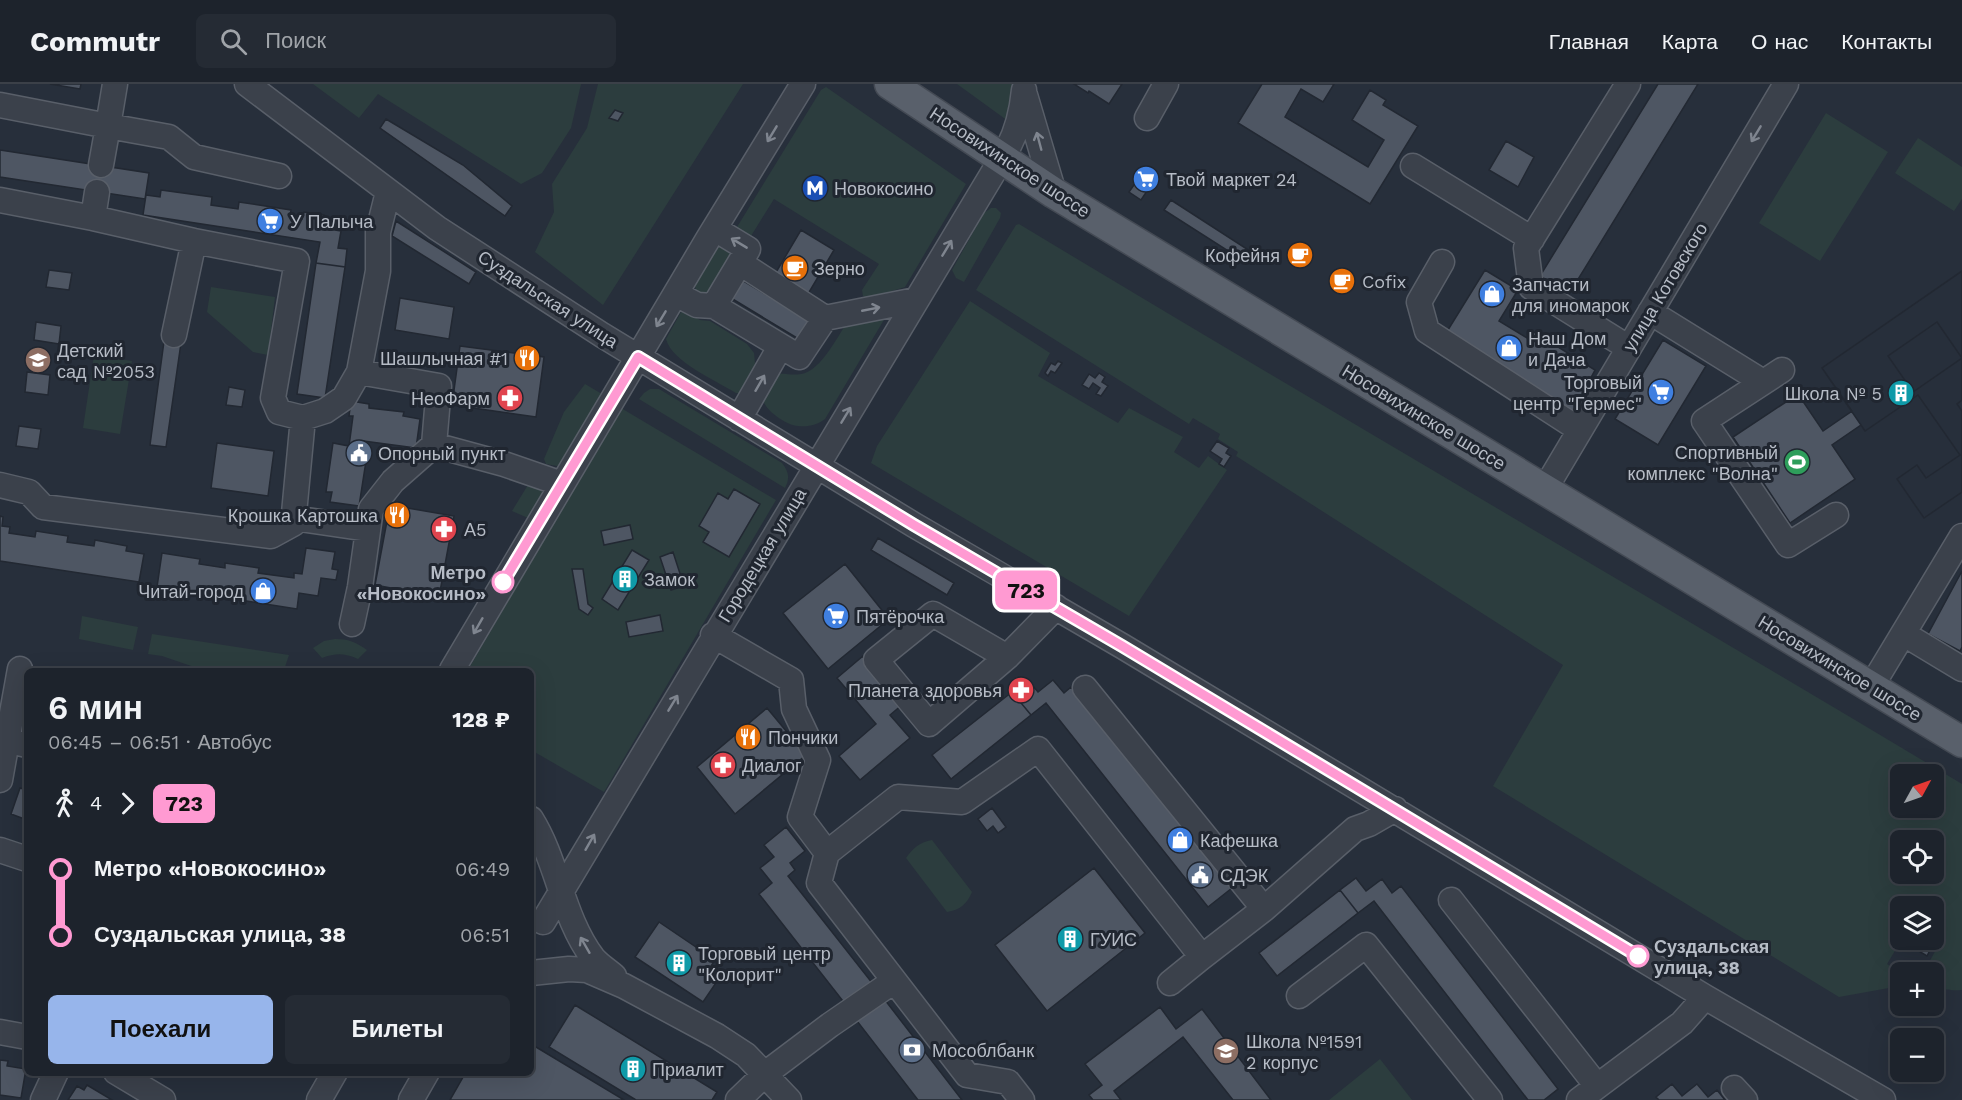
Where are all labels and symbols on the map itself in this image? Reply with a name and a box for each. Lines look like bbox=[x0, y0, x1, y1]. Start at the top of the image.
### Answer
street label: Носовихинское шоссе bbox=[926, 102, 1094, 222]
one-way arrow bbox=[766, 125, 778, 142]
one-way arrow bbox=[1750, 125, 1762, 142]
one-way arrow bbox=[1033, 132, 1045, 151]
supermarket icon: Твой маркет 24 bbox=[1131, 164, 1161, 194]
place label: Твой маркет 24 bbox=[1166, 169, 1297, 190]
metro station icon: Новокосино bbox=[800, 173, 830, 203]
place label: Новокосино bbox=[834, 178, 933, 199]
supermarket icon: У Палыча bbox=[255, 206, 285, 236]
place label: У Палыча bbox=[290, 211, 374, 232]
street label: улица Котовского bbox=[1618, 219, 1712, 355]
one-way arrow bbox=[731, 237, 748, 249]
one-way arrow bbox=[941, 240, 953, 257]
cafe icon: Кофейня bbox=[1285, 240, 1315, 270]
place label: Кофейня bbox=[1205, 245, 1280, 266]
street label: Суздальская улица bbox=[474, 246, 623, 353]
cafe icon: Зерно bbox=[780, 253, 810, 283]
place label: Зерно bbox=[814, 258, 865, 279]
cafe icon: Cofix bbox=[1327, 266, 1357, 296]
place label: Cofix bbox=[1362, 271, 1406, 292]
place label: Запчасти для иномарок bbox=[1512, 274, 1629, 316]
shop icon: Запчасти для иномарок bbox=[1477, 279, 1507, 309]
one-way arrow bbox=[860, 303, 880, 314]
one-way arrow bbox=[654, 310, 666, 327]
place label: Наш Дом и Дача bbox=[1528, 328, 1606, 370]
shop icon: Наш Дом и Дача bbox=[1494, 333, 1524, 363]
place label: Детский сад №2053 bbox=[57, 340, 155, 382]
restaurant icon: Шашлычная #1 bbox=[512, 343, 542, 373]
school or university icon: Детский сад №2053 bbox=[23, 345, 53, 375]
place label: Шашлычная #1 bbox=[380, 348, 508, 369]
street label: Носовихинское шоссе bbox=[1339, 360, 1509, 474]
place label: Торговый центр "Гермес" bbox=[1513, 372, 1642, 414]
one-way arrow bbox=[754, 375, 766, 392]
supermarket icon: Торговый центр "Гермес" bbox=[1646, 377, 1676, 407]
building icon: Школа № 5 bbox=[1886, 378, 1916, 408]
pharmacy icon: НеоФарм bbox=[495, 383, 525, 413]
place label: Школа № 5 bbox=[1785, 383, 1882, 404]
place label: НеоФарм bbox=[411, 388, 490, 409]
one-way arrow bbox=[841, 407, 853, 424]
public building icon: Опорный пункт bbox=[344, 438, 374, 468]
place label: Спортивный комплекс "Волна" bbox=[1627, 442, 1778, 484]
place label: Опорный пункт bbox=[378, 443, 506, 464]
sports icon: Спортивный комплекс "Волна" bbox=[1782, 447, 1812, 477]
street label: Городецкая улица bbox=[714, 483, 811, 626]
restaurant icon: Крошка Картошка bbox=[382, 500, 412, 530]
place label: Крошка Картошка bbox=[228, 505, 379, 526]
pharmacy icon: А5 bbox=[429, 514, 459, 544]
place label: А5 bbox=[464, 519, 486, 540]
place label: Метро «Новокосино» bbox=[357, 562, 486, 604]
building icon: Замок bbox=[610, 564, 640, 594]
place label: Замок bbox=[644, 569, 695, 590]
line badge: 723 bbox=[992, 570, 1060, 610]
marker: Метро «Новокосино» bbox=[492, 571, 514, 593]
shop icon: Читай-город bbox=[248, 576, 278, 606]
place label: Читай-город bbox=[138, 581, 244, 602]
supermarket icon: Пятёрочка bbox=[821, 601, 851, 631]
place label: Пятёрочка bbox=[856, 606, 945, 627]
street label: Носовихинское шоссе bbox=[1755, 611, 1925, 725]
one-way arrow bbox=[472, 617, 484, 634]
pharmacy icon: Планета здоровья bbox=[1006, 675, 1036, 705]
place label: Планета здоровья bbox=[848, 680, 1002, 701]
one-way arrow bbox=[667, 695, 679, 712]
restaurant icon: Пончики bbox=[733, 722, 763, 752]
place label: Пончики bbox=[768, 727, 838, 748]
pharmacy icon: Диалог bbox=[708, 750, 738, 780]
place label: Диалог bbox=[742, 755, 802, 776]
north arrow bbox=[1890, 764, 1944, 818]
shop icon: Кафешка bbox=[1165, 825, 1195, 855]
place label: Кафешка bbox=[1200, 830, 1279, 851]
one-way arrow bbox=[584, 834, 596, 851]
public building icon: СДЭК bbox=[1185, 860, 1215, 890]
place label: СДЭК bbox=[1220, 865, 1269, 886]
building icon: ГУИС bbox=[1055, 924, 1085, 954]
place label: ГУИС bbox=[1090, 929, 1137, 950]
place label: Суздальская улица, 38 bbox=[1654, 936, 1769, 978]
one-way arrow bbox=[579, 937, 591, 954]
place label: Торговый центр "Колорит" bbox=[698, 943, 831, 985]
marker: Суздальская улица, 38 bbox=[1627, 945, 1649, 967]
building icon: Торговый центр "Колорит" bbox=[664, 948, 694, 978]
place label: Школа №1591 2 корпус bbox=[1246, 1031, 1362, 1073]
bank icon: Мособлбанк bbox=[897, 1035, 927, 1065]
school or university icon: Школа №1591 2 корпус bbox=[1211, 1036, 1241, 1066]
place label: Мособлбанк bbox=[932, 1040, 1034, 1061]
building icon: Приалит bbox=[618, 1054, 648, 1084]
place label: Приалит bbox=[652, 1059, 724, 1080]

